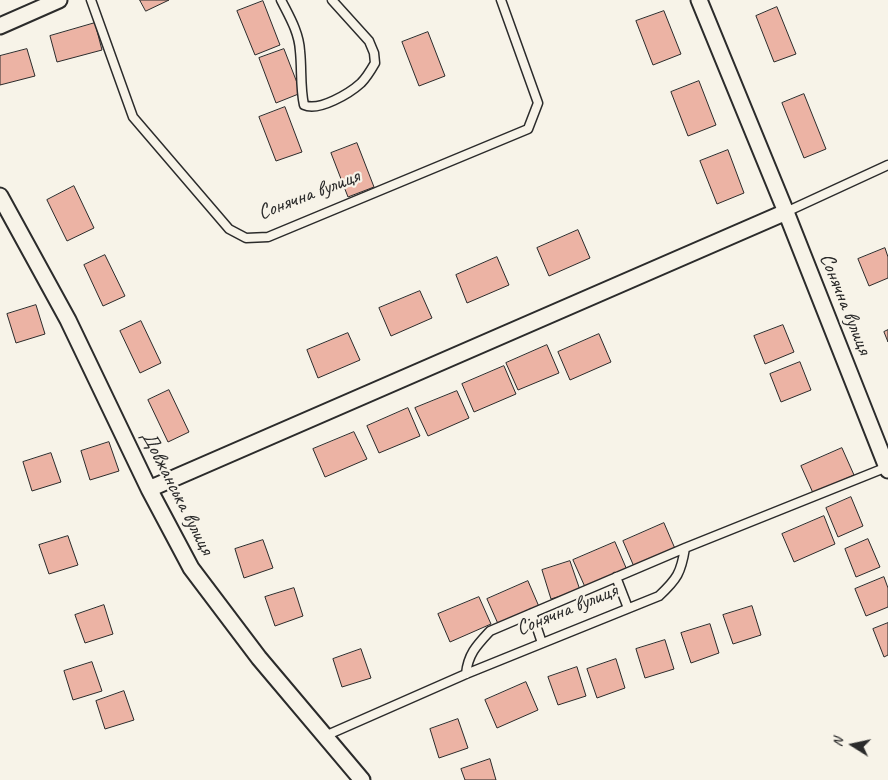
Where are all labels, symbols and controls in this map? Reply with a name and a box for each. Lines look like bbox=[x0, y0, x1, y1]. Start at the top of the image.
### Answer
street label: Сонячна вулиця bbox=[255, 164, 363, 226]
street label: Сонячна вулиця bbox=[813, 250, 877, 358]
street label: Довжанська вулиця bbox=[135, 427, 219, 559]
street label: Сонячна вулиця bbox=[513, 578, 621, 642]
north arrow bbox=[828, 720, 878, 770]
text: N bbox=[829, 737, 847, 748]

